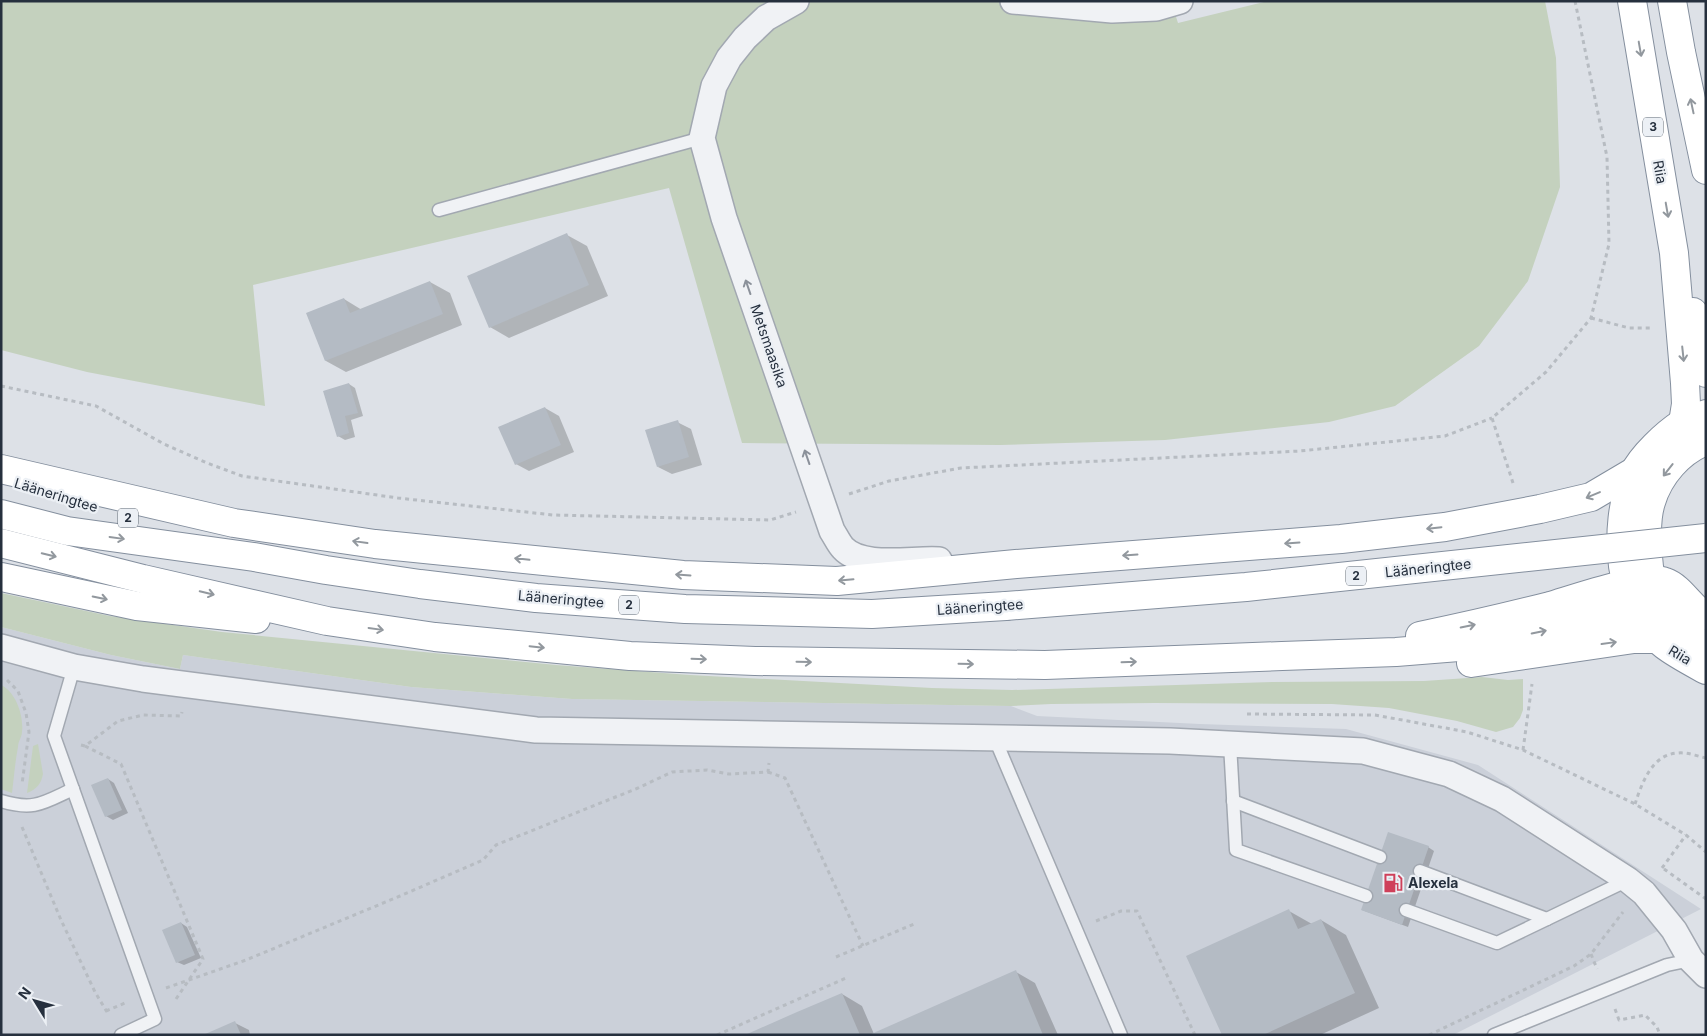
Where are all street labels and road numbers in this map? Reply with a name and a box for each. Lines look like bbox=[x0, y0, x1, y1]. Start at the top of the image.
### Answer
road number: 3 bbox=[1643, 118, 1663, 136]
street label: Riia bbox=[1650, 159, 1671, 185]
street label: Metsmaasika bbox=[747, 302, 792, 390]
street label: Lääneringtee bbox=[12, 474, 100, 515]
road number: 2 bbox=[118, 508, 138, 528]
street label: Lääneringtee bbox=[1384, 555, 1472, 580]
road number: 2 bbox=[1346, 566, 1366, 586]
street label: Lääneringtee bbox=[517, 586, 605, 611]
street label: Lääneringtee bbox=[936, 595, 1024, 618]
road number: 2 bbox=[619, 596, 639, 614]
street label: Riia bbox=[1666, 641, 1695, 668]

